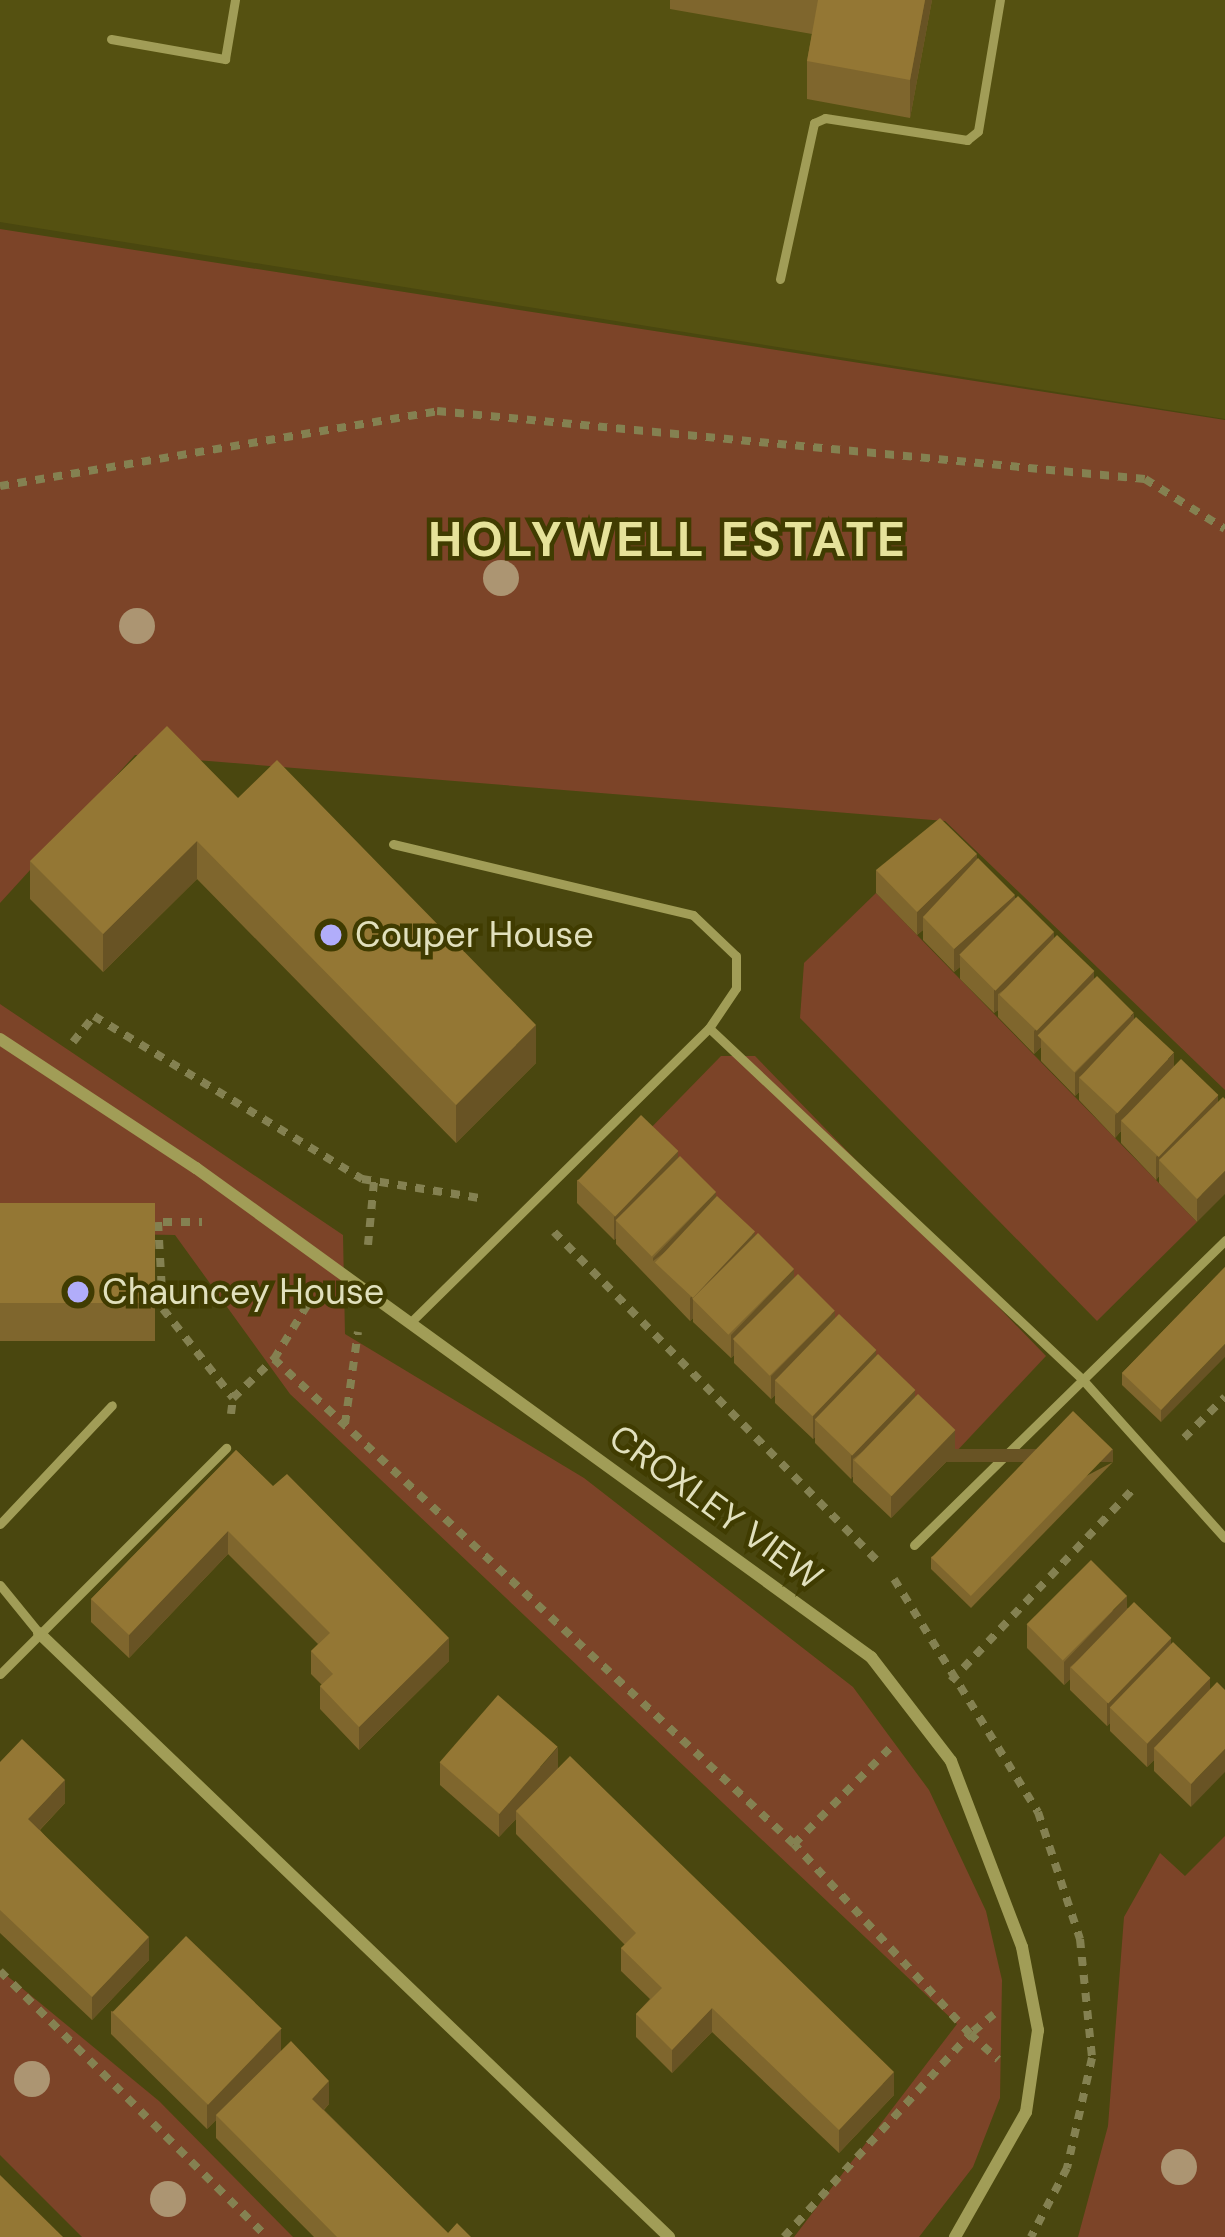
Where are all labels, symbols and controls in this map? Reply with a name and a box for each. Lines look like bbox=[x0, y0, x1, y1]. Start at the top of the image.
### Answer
district label: HOLYWELL ESTATE bbox=[428, 511, 908, 569]
place label: Couper House bbox=[355, 913, 594, 957]
marker: Couper House bbox=[318, 922, 344, 948]
place label: Chauncey House bbox=[102, 1270, 384, 1314]
marker: Chauncey House bbox=[65, 1279, 91, 1305]
street label: CROXLEY VIEW bbox=[601, 1415, 831, 1599]

